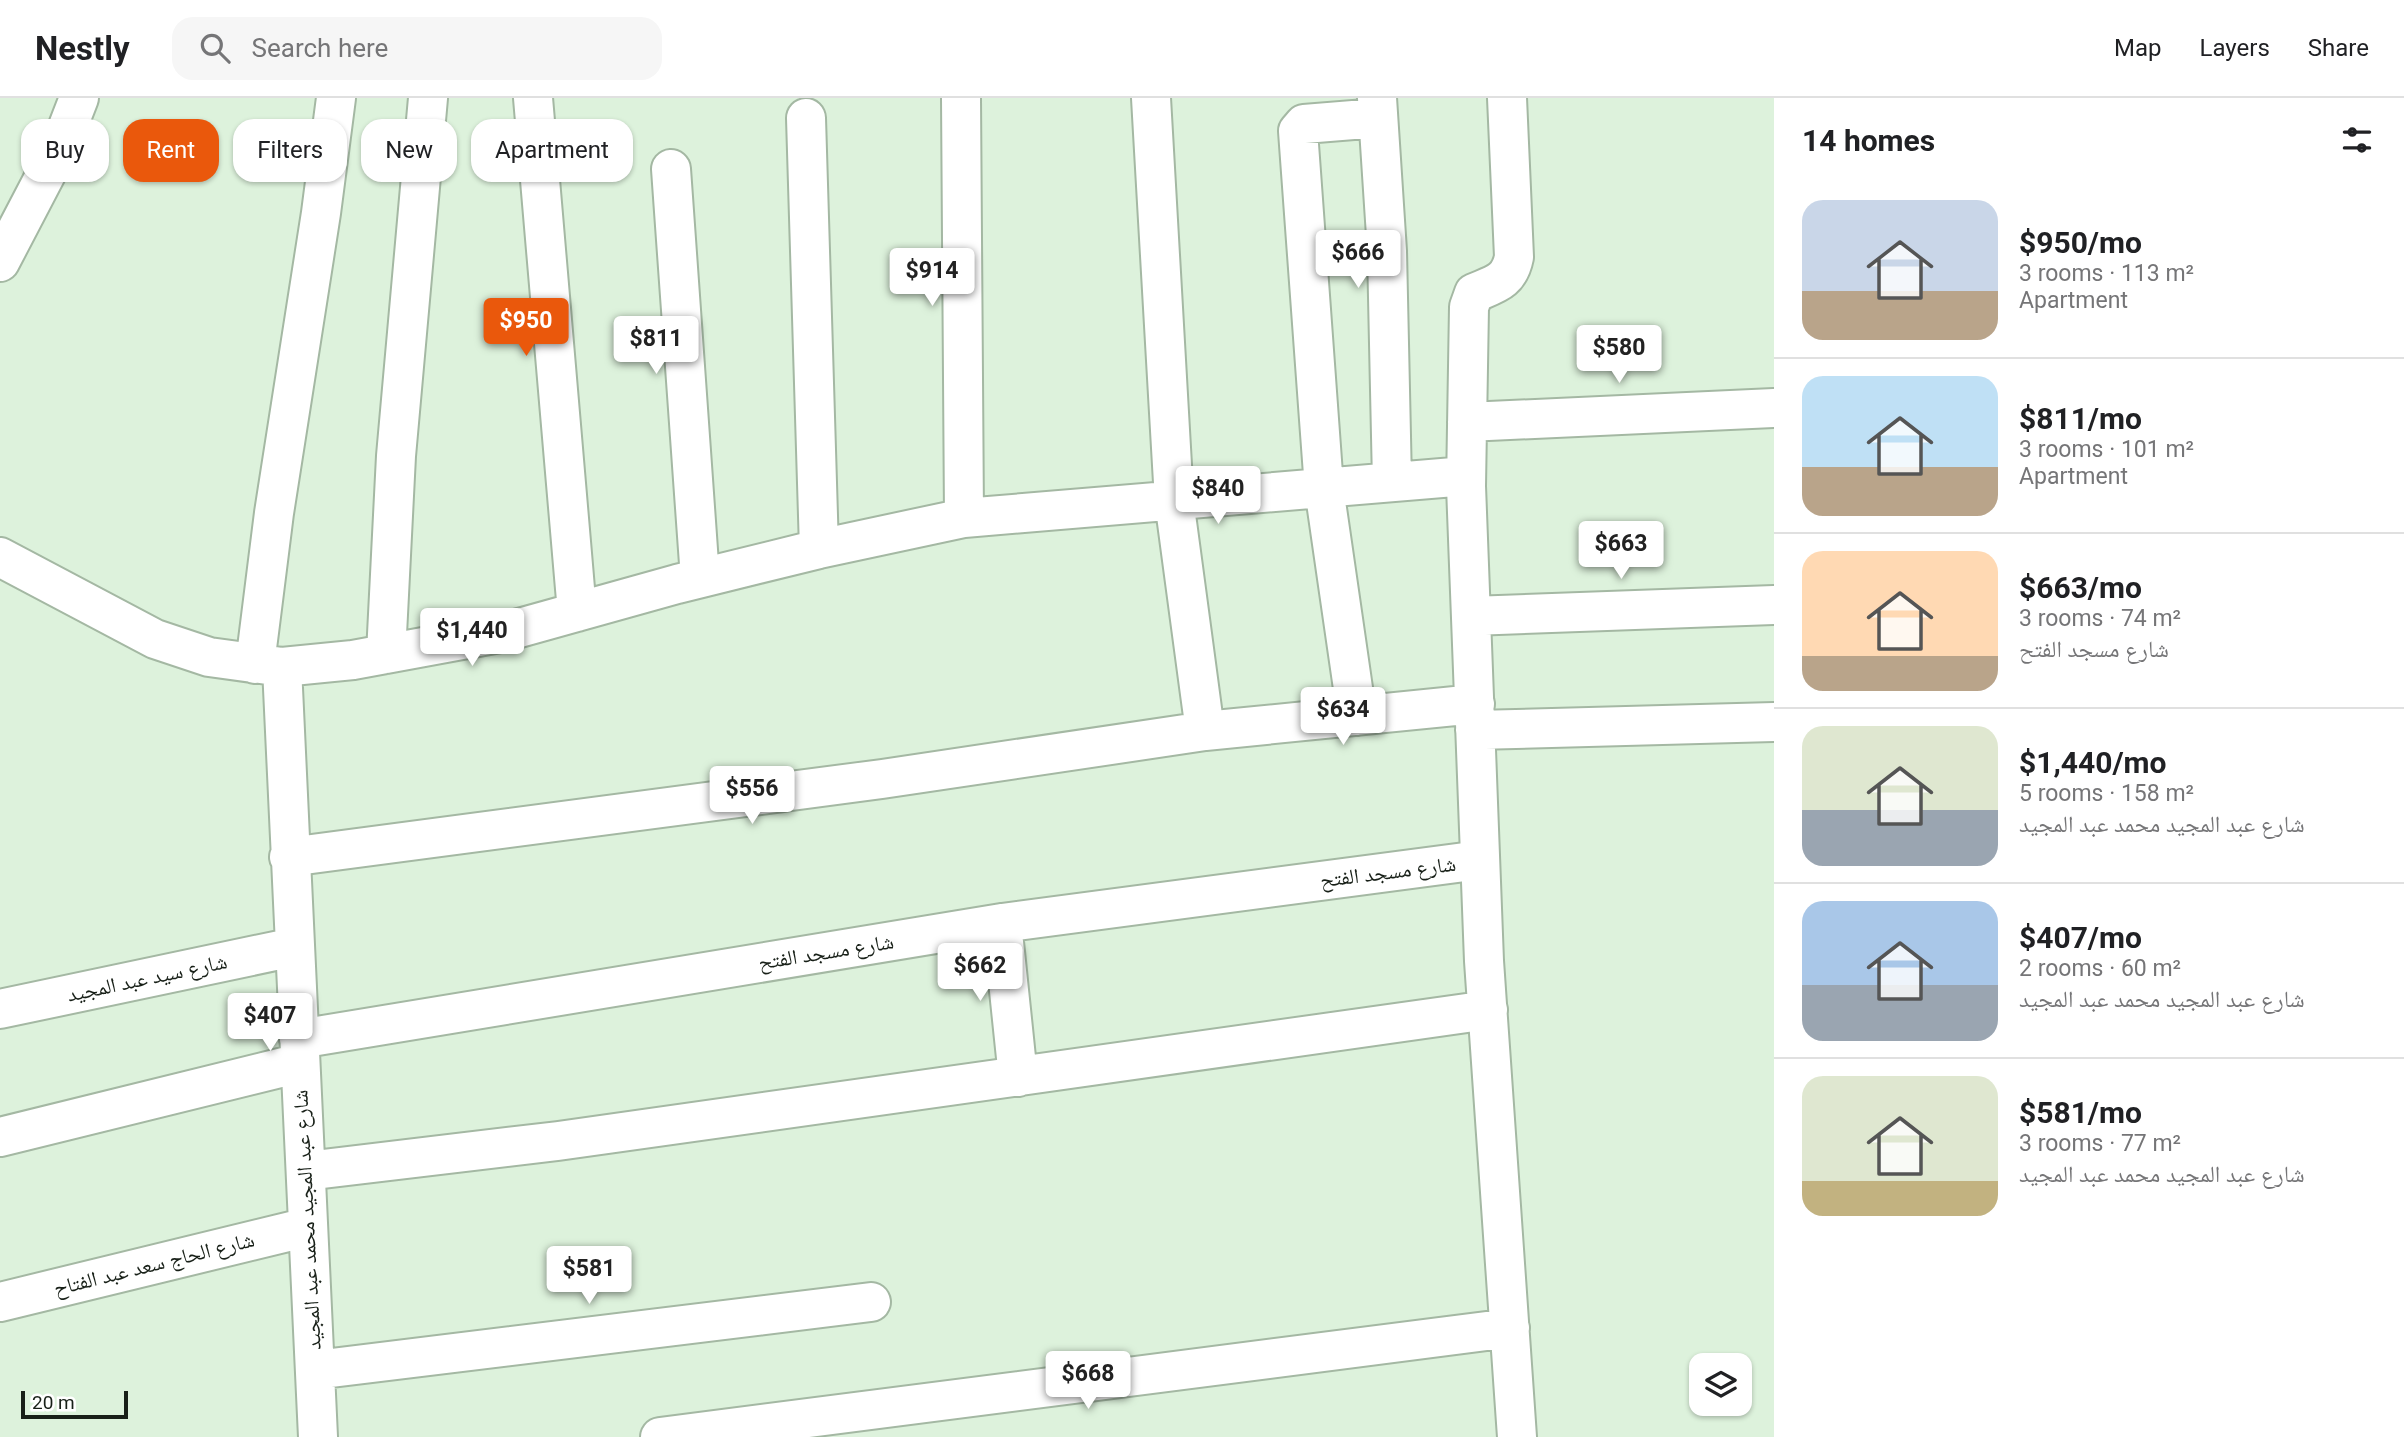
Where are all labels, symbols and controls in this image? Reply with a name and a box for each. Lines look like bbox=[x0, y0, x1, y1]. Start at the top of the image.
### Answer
search box bbox=[172, 17, 662, 80]
text: Nestly bbox=[35, 29, 130, 68]
icon: search bbox=[196, 29, 234, 67]
text: Search here bbox=[252, 33, 388, 63]
text: Map bbox=[2114, 34, 2162, 62]
text: Layers bbox=[2200, 34, 2270, 62]
text: Share bbox=[2308, 34, 2369, 62]
chip: Buy bbox=[21, 119, 109, 182]
chip: Rent bbox=[123, 119, 219, 182]
chip: Filters bbox=[233, 119, 347, 182]
chip: New bbox=[361, 119, 457, 182]
chip: Apartment bbox=[471, 119, 633, 182]
icon: filters bbox=[2338, 121, 2376, 159]
text: 14 homes bbox=[1802, 123, 1935, 158]
text: $950/mo bbox=[2019, 225, 2142, 260]
icon: home bbox=[1858, 228, 1942, 312]
pin: $666 bbox=[1317, 230, 1399, 290]
text: $666 bbox=[1332, 239, 1384, 266]
pin: $914 bbox=[891, 248, 973, 308]
text: $914 bbox=[906, 257, 958, 284]
text: 3 rooms · 113 m² bbox=[2019, 260, 2194, 287]
text: Apartment bbox=[2019, 287, 2128, 314]
pin: $950 bbox=[485, 299, 567, 358]
text: $950 bbox=[500, 307, 552, 334]
pin: $811 bbox=[615, 316, 697, 376]
text: $811 bbox=[630, 325, 682, 352]
pin: $580 bbox=[1578, 326, 1660, 385]
text: $580 bbox=[1593, 334, 1645, 361]
text: $811/mo bbox=[2019, 401, 2142, 436]
icon: home bbox=[1858, 404, 1942, 488]
text: 3 rooms · 101 m² bbox=[2019, 436, 2194, 463]
text: Apartment bbox=[2019, 463, 2128, 490]
pin: $840 bbox=[1177, 466, 1259, 526]
text: $840 bbox=[1192, 475, 1244, 502]
pin: $663 bbox=[1580, 522, 1662, 581]
text: $663 bbox=[1595, 530, 1647, 557]
text: $663/mo bbox=[2019, 570, 2142, 605]
icon: home bbox=[1858, 579, 1942, 663]
text: 3 rooms · 74 m² bbox=[2019, 605, 2181, 632]
pin: $1,440 bbox=[415, 608, 529, 668]
text: $1,440 bbox=[436, 617, 508, 644]
text: شارع مسجد الفتح bbox=[2019, 636, 2169, 663]
pin: $634 bbox=[1302, 688, 1384, 747]
text: $634 bbox=[1317, 696, 1369, 723]
text: $1,440/mo bbox=[2019, 745, 2167, 780]
icon: home bbox=[1858, 754, 1942, 838]
pin: $556 bbox=[711, 766, 793, 826]
text: $556 bbox=[726, 775, 778, 802]
text: 5 rooms · 158 m² bbox=[2019, 780, 2194, 807]
text: شارع عبد المجيد محمد عبد المجيد bbox=[2019, 811, 2305, 838]
street label: شارع مسجد الفتح bbox=[1319, 852, 1458, 893]
text: $407/mo bbox=[2019, 920, 2142, 955]
street label: شارع مسجد الفتح bbox=[757, 929, 896, 976]
icon: home bbox=[1858, 929, 1942, 1013]
pin: $662 bbox=[939, 944, 1021, 1003]
street label: شارع سيد عبد المجيد bbox=[65, 949, 230, 1008]
text: $662 bbox=[954, 952, 1006, 979]
text: 2 rooms · 60 m² bbox=[2019, 955, 2181, 982]
text: شارع عبد المجيد محمد عبد المجيد bbox=[2019, 986, 2305, 1013]
pin: $407 bbox=[229, 993, 311, 1053]
text: $407 bbox=[244, 1002, 296, 1029]
street label: شارع عبد المجيد محمد عبد المجيد bbox=[288, 1089, 327, 1351]
text: $581/mo bbox=[2019, 1095, 2142, 1130]
icon: home bbox=[1858, 1104, 1942, 1188]
text: 3 rooms · 77 m² bbox=[2019, 1130, 2181, 1157]
text: شارع عبد المجيد محمد عبد المجيد bbox=[2019, 1161, 2305, 1188]
street label: شارع الحاج سعد عبد الفتاح bbox=[51, 1227, 257, 1302]
pin: $581 bbox=[548, 1246, 630, 1306]
text: $581 bbox=[563, 1255, 615, 1282]
pin: $668 bbox=[1047, 1352, 1129, 1411]
map controls bbox=[1689, 1353, 1752, 1416]
button: layers bbox=[1689, 1353, 1752, 1416]
text: $668 bbox=[1062, 1360, 1114, 1387]
scale bar bbox=[21, 1388, 128, 1420]
text: 20 m bbox=[32, 1391, 75, 1414]

